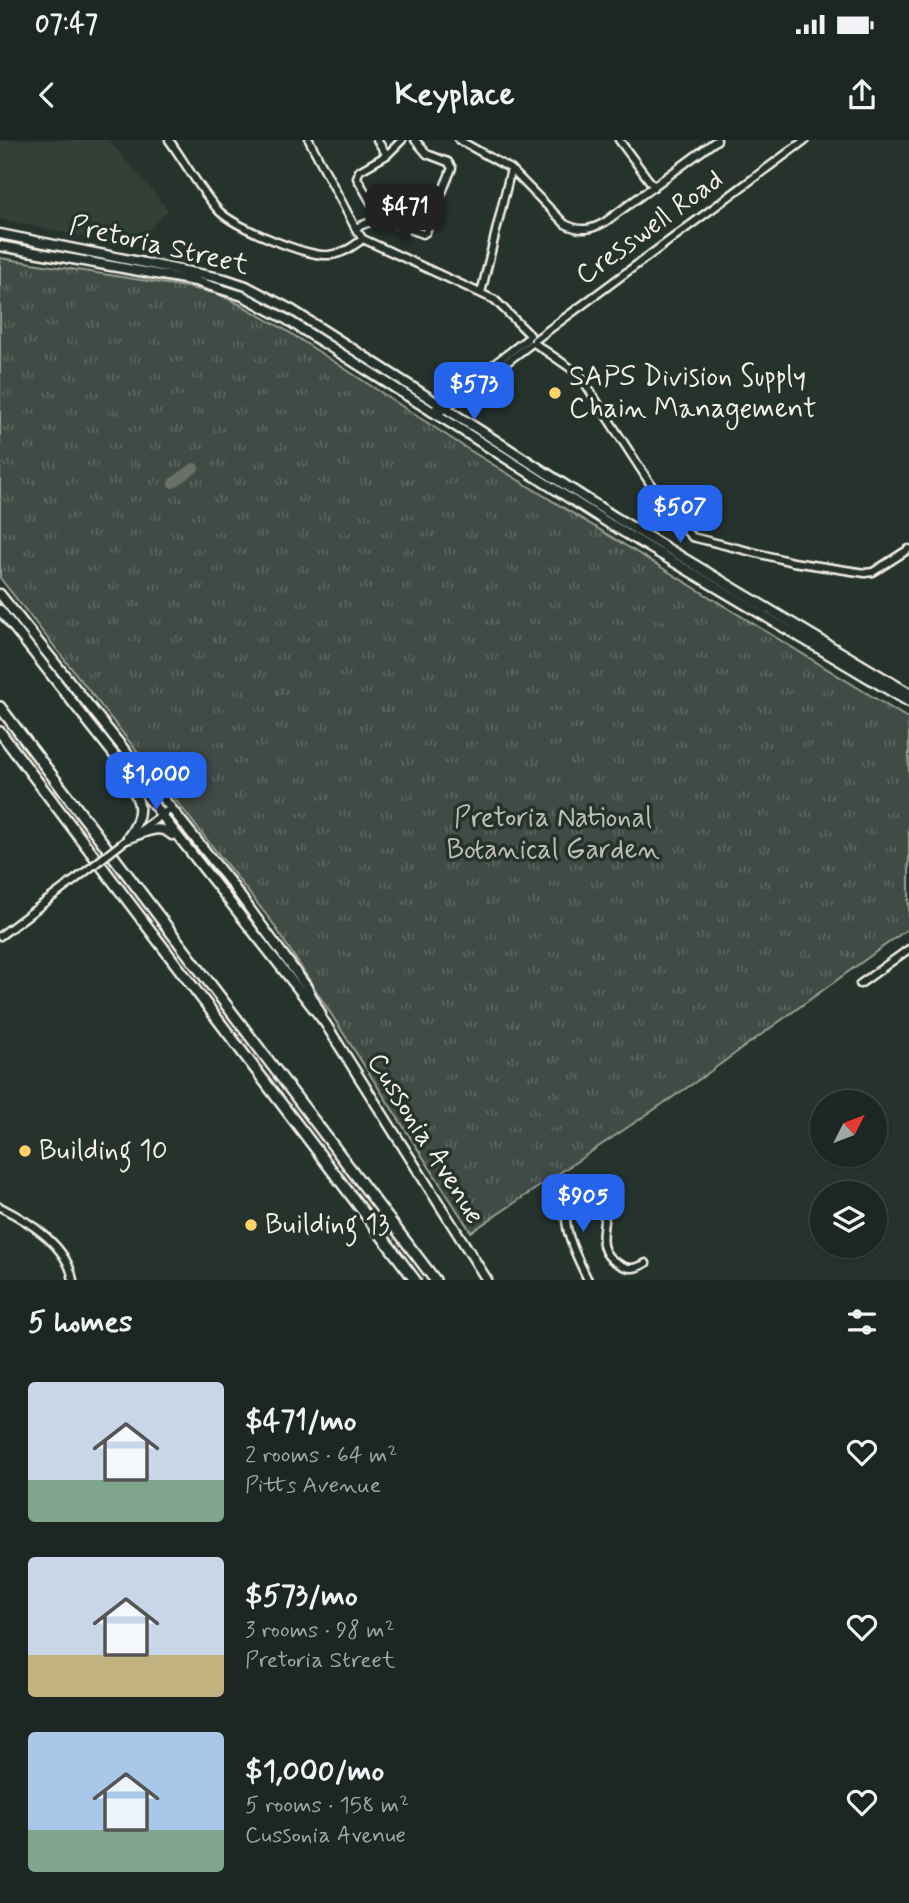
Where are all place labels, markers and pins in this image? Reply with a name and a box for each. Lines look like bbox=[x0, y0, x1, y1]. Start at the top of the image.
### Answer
pin: $471 bbox=[364, 184, 446, 244]
place label: SAPS Division Supply Chain Management bbox=[569, 359, 817, 430]
pin: $573 bbox=[433, 362, 515, 422]
marker: SAPS Division Supply Chain Management bbox=[547, 385, 563, 401]
pin: $507 bbox=[639, 486, 721, 545]
pin: $1,000 bbox=[99, 752, 213, 812]
place label: Building 10 bbox=[39, 1133, 168, 1173]
marker: Building 10 bbox=[17, 1143, 33, 1159]
pin: $905 bbox=[542, 1174, 624, 1234]
place label: Building 13 bbox=[265, 1207, 390, 1247]
marker: Building 13 bbox=[243, 1217, 259, 1233]

